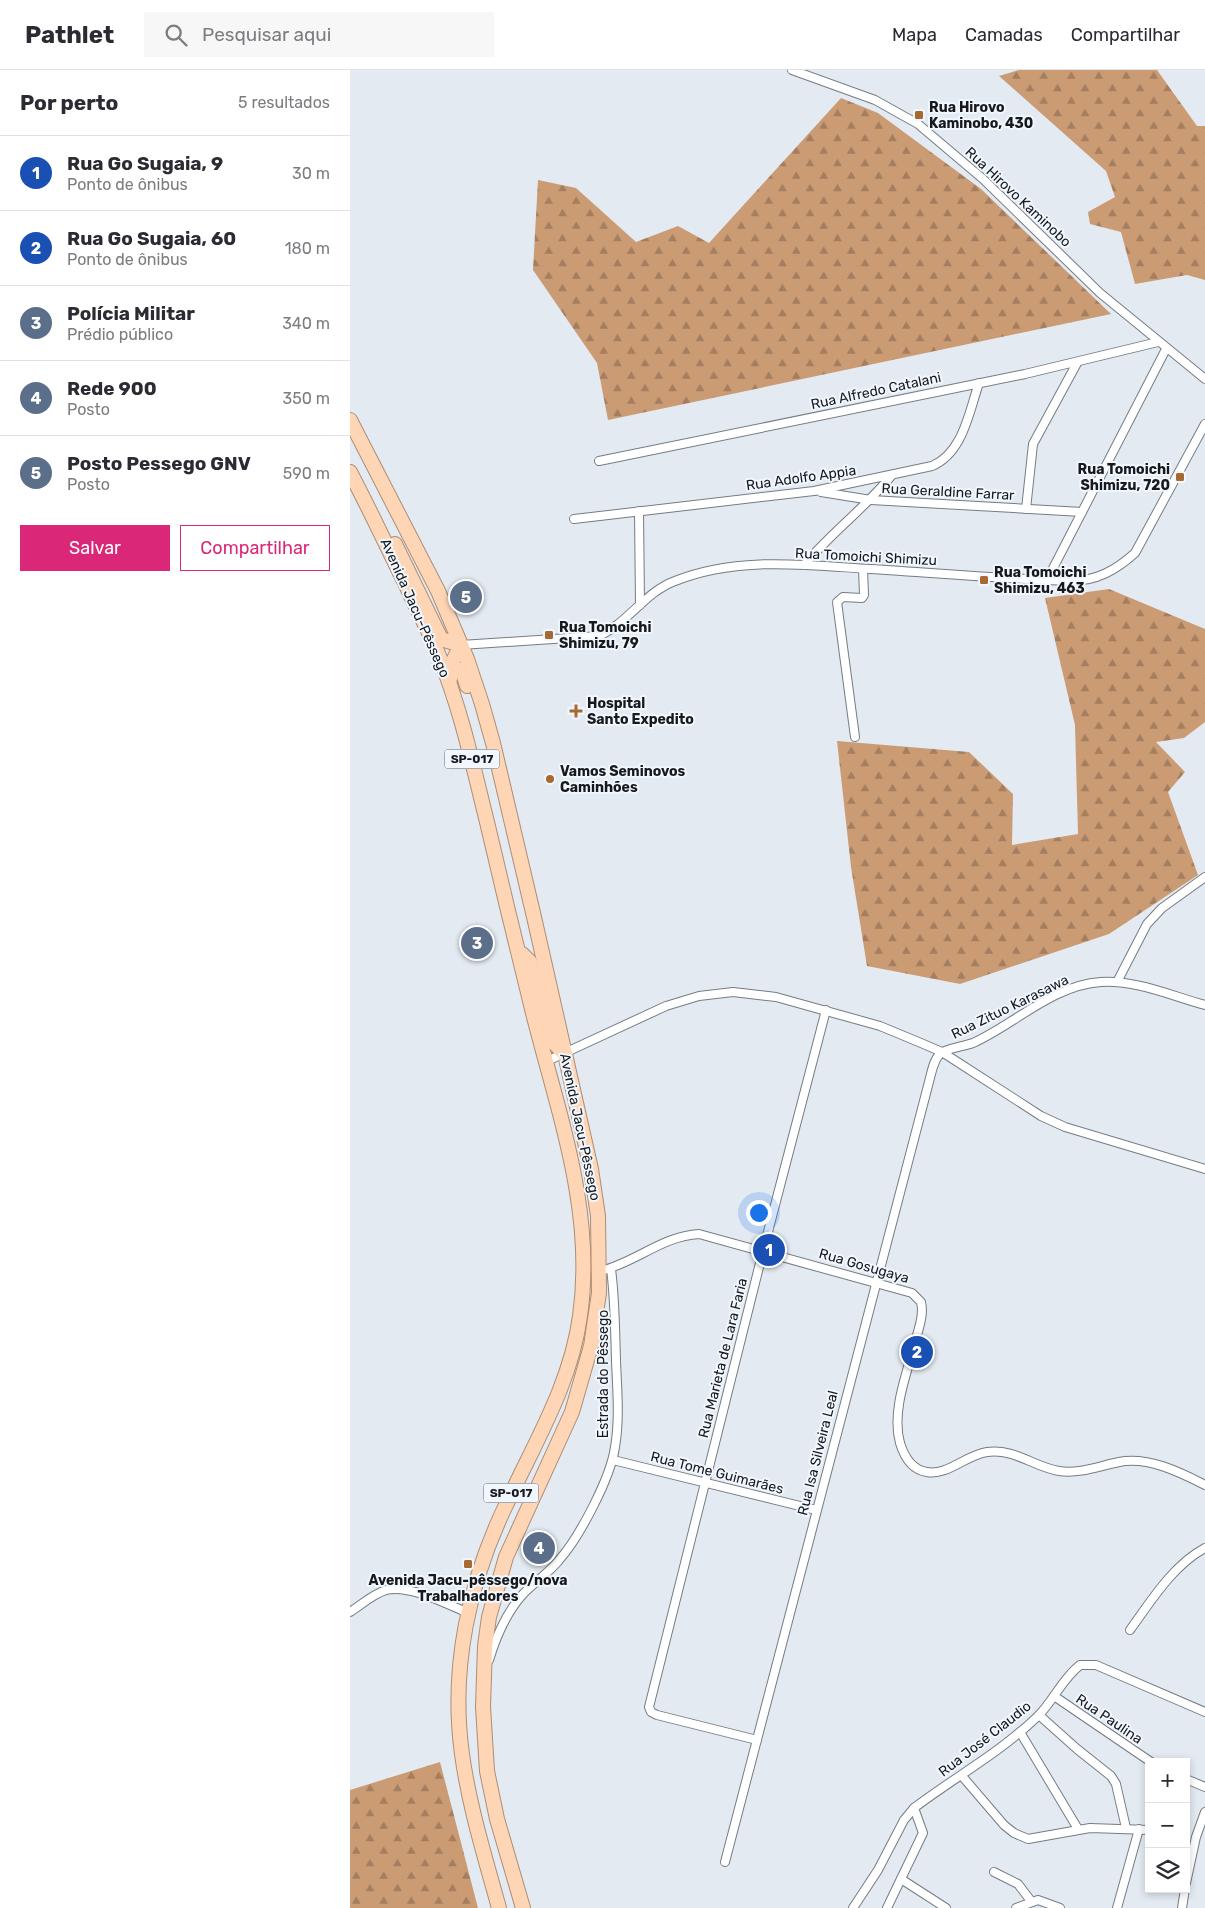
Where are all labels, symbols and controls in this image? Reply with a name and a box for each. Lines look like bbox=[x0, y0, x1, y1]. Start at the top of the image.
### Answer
search box bbox=[144, 12, 494, 57]
text: Pathlet bbox=[25, 21, 114, 49]
icon: search bbox=[162, 21, 190, 49]
text: Pesquisar aqui bbox=[202, 23, 331, 46]
text: Mapa bbox=[892, 24, 937, 46]
text: Camadas bbox=[965, 24, 1043, 46]
text: Compartilhar bbox=[1071, 24, 1180, 46]
text: Por perto bbox=[20, 90, 118, 115]
text: 5 resultados bbox=[238, 93, 330, 112]
place label: Rua Hirovo Kaminobo, 430 bbox=[929, 99, 1033, 132]
marker: Rua Hirovo Kaminobo, 430 bbox=[913, 109, 925, 121]
street label: Rua Hirovo Kaminobo bbox=[961, 143, 1075, 251]
text: Rua Go Sugaia, 9 bbox=[67, 152, 223, 175]
text: 1 bbox=[32, 164, 40, 183]
text: 30 m bbox=[292, 164, 330, 183]
text: Ponto de ônibus bbox=[67, 175, 188, 194]
text: Rua Go Sugaia, 60 bbox=[67, 227, 236, 250]
text: 2 bbox=[31, 239, 41, 258]
text: 180 m bbox=[285, 239, 330, 258]
text: Ponto de ônibus bbox=[67, 250, 188, 269]
text: Polícia Militar bbox=[67, 302, 195, 325]
text: 3 bbox=[31, 314, 41, 333]
text: 340 m bbox=[282, 314, 330, 333]
text: Prédio público bbox=[67, 325, 173, 344]
street label: Rua Alfredo Catalani bbox=[809, 369, 943, 413]
text: Rede 900 bbox=[67, 377, 157, 400]
text: 4 bbox=[31, 389, 41, 408]
text: 350 m bbox=[283, 389, 330, 408]
text: Posto bbox=[67, 400, 110, 419]
text: Posto Pessego GNV bbox=[67, 452, 251, 475]
place label: Rua Tomoichi Shimizu, 720 bbox=[1078, 461, 1170, 494]
street label: Rua Adolfo Appia bbox=[745, 462, 857, 494]
text: 5 bbox=[31, 464, 41, 483]
text: 590 m bbox=[283, 464, 330, 483]
marker: Rua Tomoichi Shimizu, 720 bbox=[1174, 471, 1186, 483]
text: Posto bbox=[67, 475, 110, 494]
street label: Rua Geraldine Farrar bbox=[881, 480, 1016, 504]
button: Salvar bbox=[20, 525, 170, 571]
button: Compartilhar bbox=[180, 525, 330, 571]
street label: Avenida Jacu-Pêssego bbox=[377, 536, 453, 680]
street label: Rua Tomoichi Shimizu bbox=[795, 545, 937, 569]
place label: Rua Tomoichi Shimizu, 463 bbox=[994, 564, 1086, 597]
marker: Rua Tomoichi Shimizu, 463 bbox=[978, 574, 990, 586]
pin: 5 bbox=[450, 578, 482, 616]
place label: Rua Tomoichi Shimizu, 79 bbox=[559, 619, 651, 652]
marker: Rua Tomoichi Shimizu, 79 bbox=[543, 629, 555, 641]
place label: Hospital Santo Expedito bbox=[587, 695, 694, 728]
marker: Hospital Santo Expedito bbox=[569, 704, 583, 718]
road number: SP-017 bbox=[444, 750, 500, 769]
place label: Vamos Seminovos Caminhões bbox=[560, 763, 686, 796]
marker: Vamos Seminovos Caminhões bbox=[544, 773, 556, 785]
pin: 3 bbox=[461, 924, 493, 962]
street label: Rua Zituo Karasawa bbox=[949, 971, 1071, 1043]
street label: Avenida Jacu-Pêssego bbox=[556, 1052, 604, 1202]
your location bbox=[746, 1200, 772, 1226]
pin: 1 bbox=[753, 1231, 785, 1269]
street label: Rua Gosugaya bbox=[817, 1245, 911, 1287]
street label: Rua Marieta de Lara Faria bbox=[695, 1276, 751, 1440]
street label: Estrada do Pêssego bbox=[595, 1310, 612, 1438]
pin: 2 bbox=[901, 1333, 933, 1371]
street label: Rua Isa Silveira Leal bbox=[794, 1389, 842, 1517]
street label: Rua Tome Guimarães bbox=[649, 1448, 785, 1498]
road number: SP-017 bbox=[484, 1484, 538, 1502]
pin: 4 bbox=[523, 1529, 555, 1567]
marker: Avenida Jacu-pêssego/nova Trabalhadores bbox=[462, 1558, 474, 1570]
place label: Avenida Jacu-pêssego/nova Trabalhadores bbox=[369, 1572, 568, 1605]
street label: Rua Paulina bbox=[1072, 1690, 1146, 1748]
street label: Rua José Claudio bbox=[935, 1698, 1035, 1780]
map controls bbox=[1145, 1758, 1190, 1893]
button: + bbox=[1145, 1758, 1190, 1803]
button: − bbox=[1145, 1803, 1190, 1848]
button: layers bbox=[1145, 1848, 1190, 1893]

